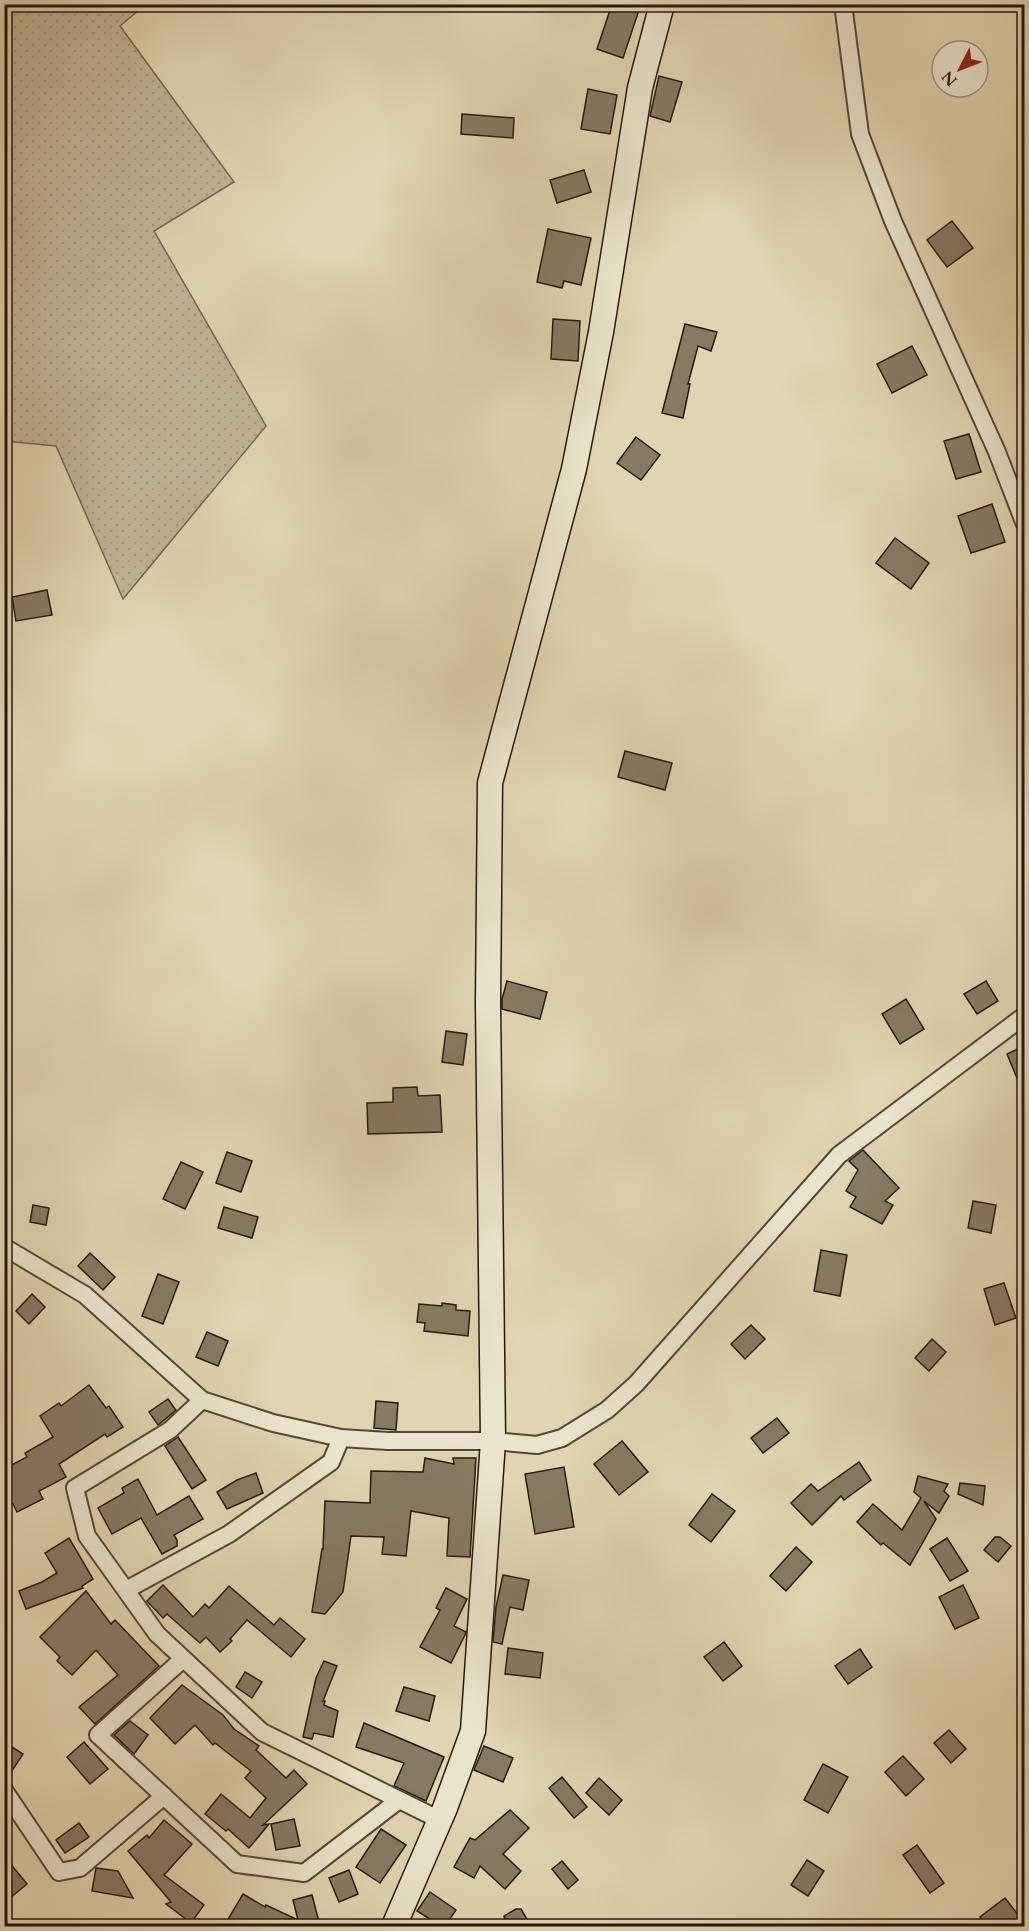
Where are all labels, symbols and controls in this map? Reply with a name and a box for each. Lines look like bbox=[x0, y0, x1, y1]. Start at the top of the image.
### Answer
north arrow bbox=[930, 39, 990, 99]
text: N bbox=[937, 66, 962, 91]

